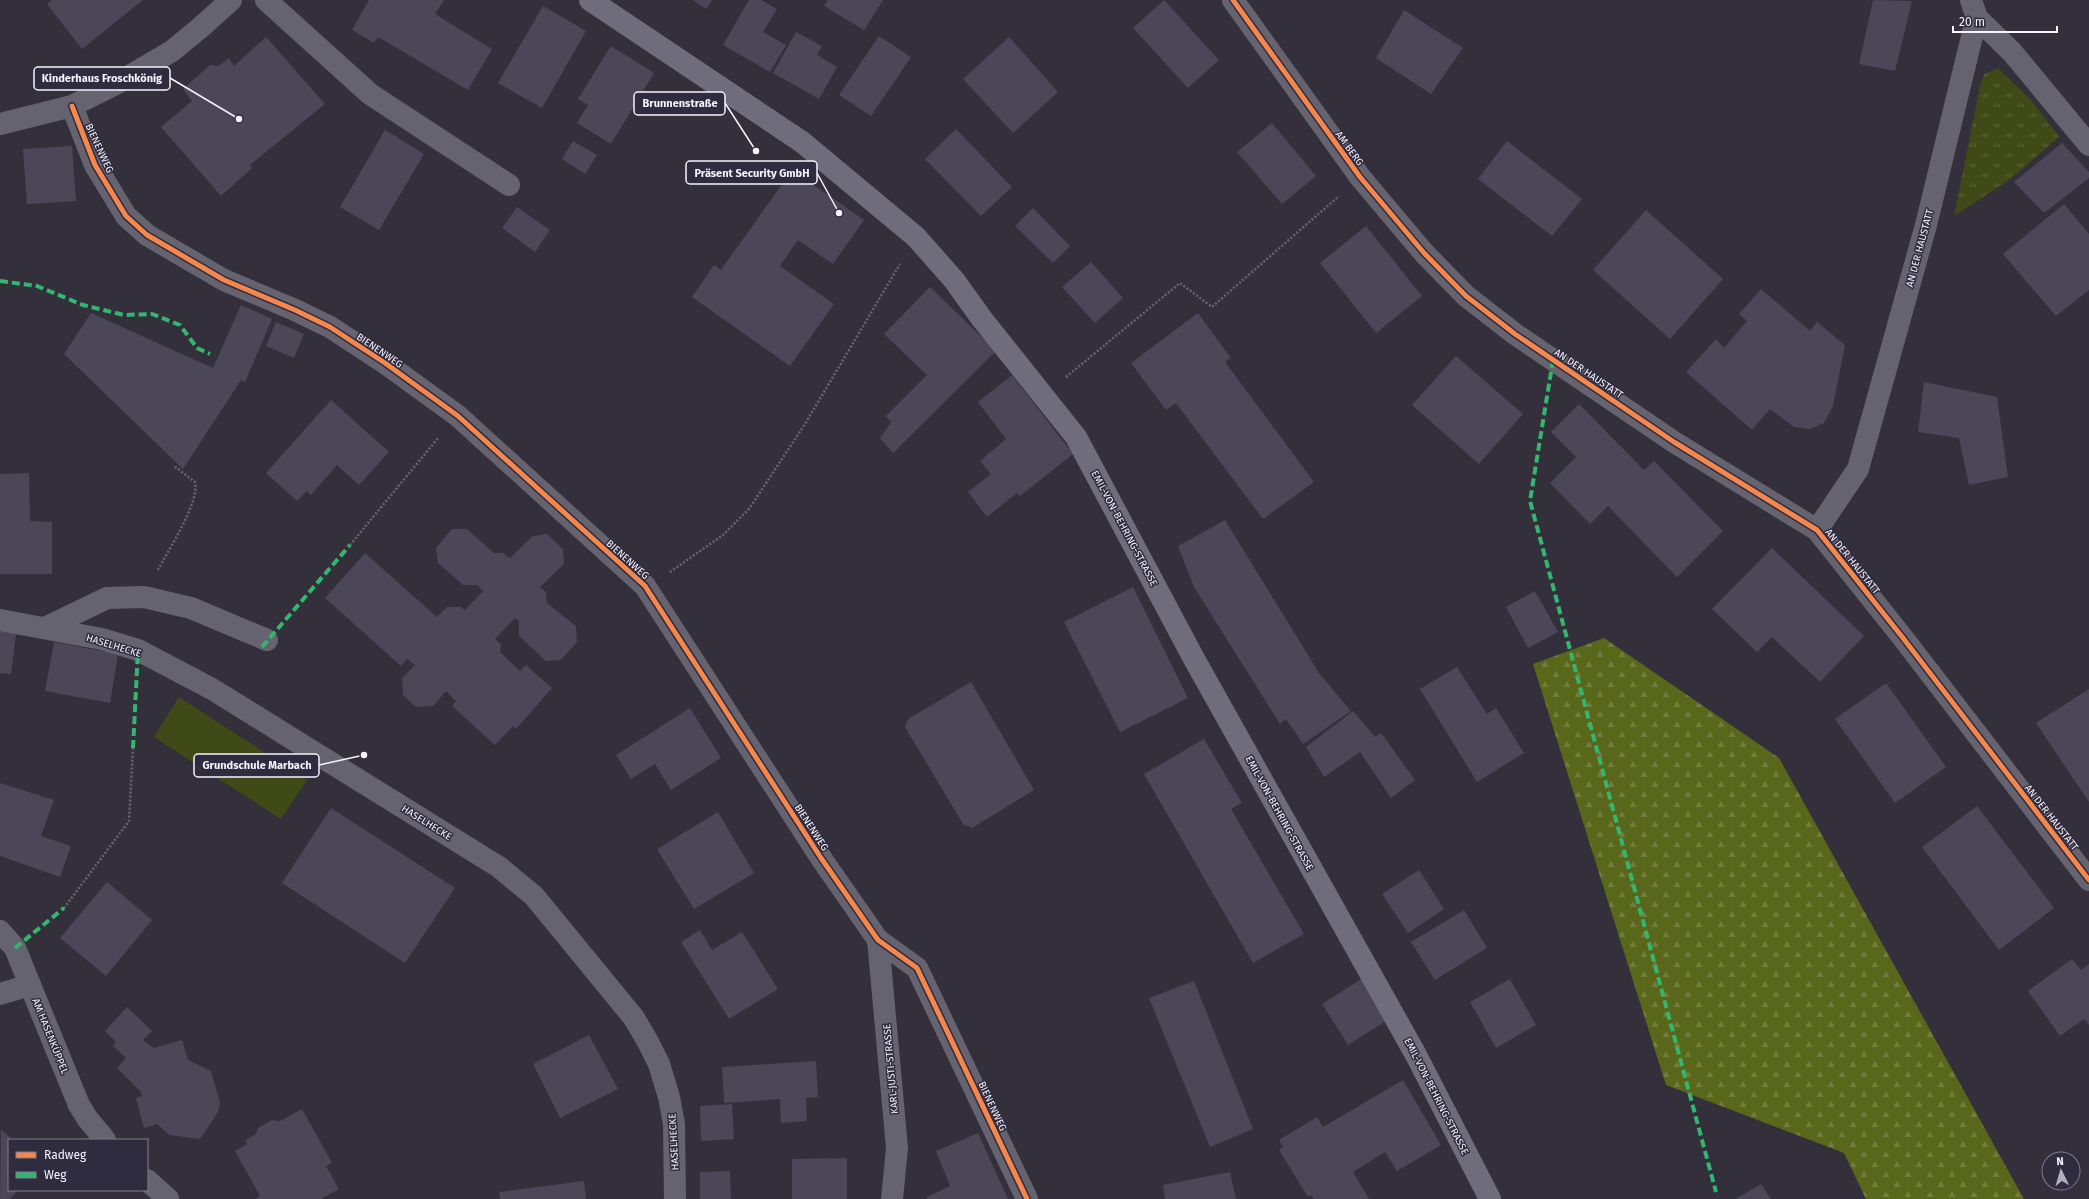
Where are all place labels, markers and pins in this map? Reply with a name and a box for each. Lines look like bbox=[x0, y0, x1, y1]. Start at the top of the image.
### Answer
callout: Kinderhaus Froschkönig bbox=[34, 67, 170, 90]
callout: Brunnenstraße bbox=[634, 92, 725, 115]
callout: Präsent Security GmbH bbox=[686, 161, 817, 184]
callout: Grundschule Marbach bbox=[194, 754, 319, 777]

